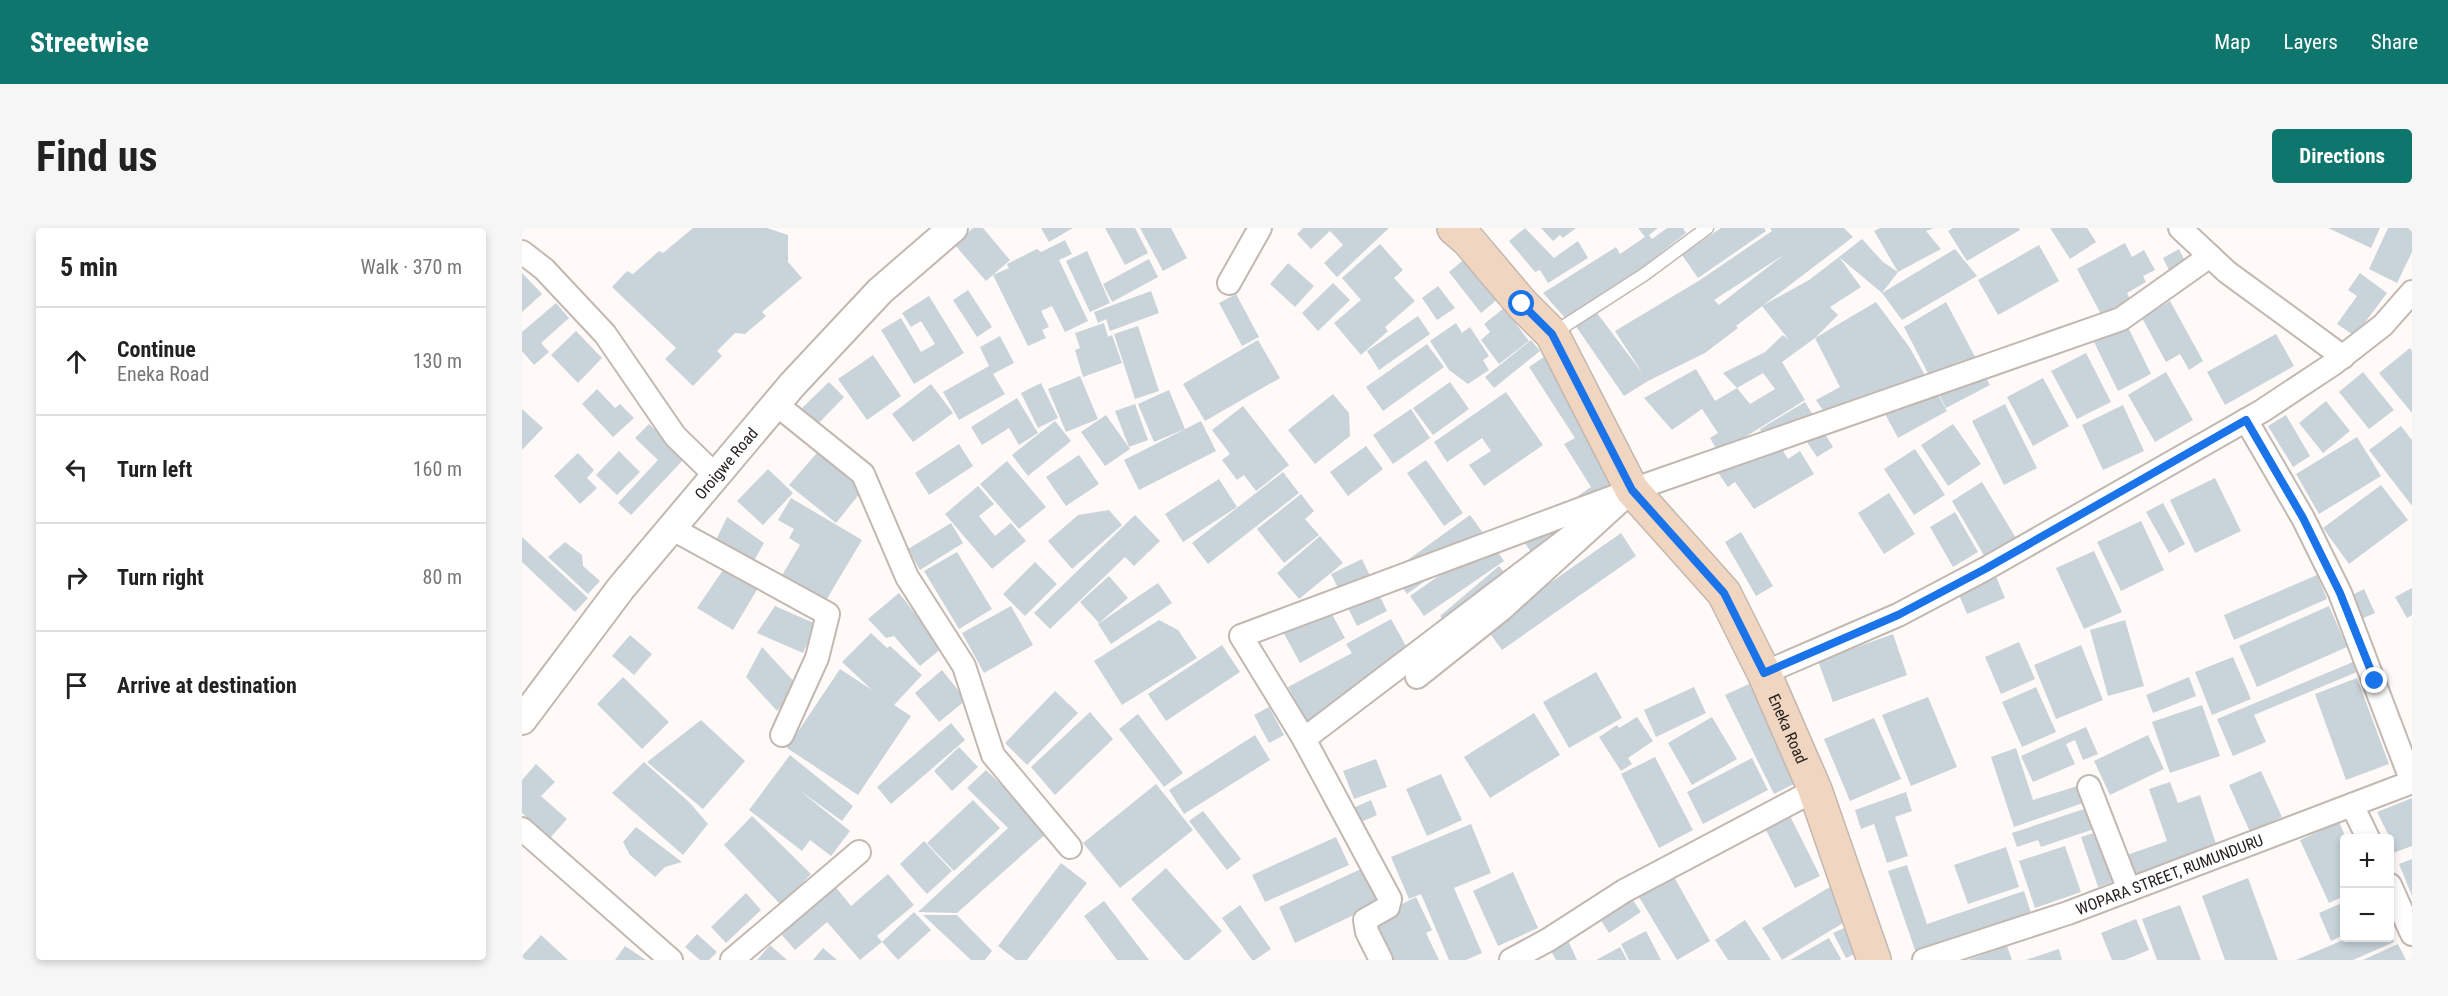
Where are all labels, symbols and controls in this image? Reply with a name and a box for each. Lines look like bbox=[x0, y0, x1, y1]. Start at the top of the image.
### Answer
text: Streetwise bbox=[30, 26, 149, 59]
text: Map bbox=[2214, 30, 2251, 54]
text: Layers bbox=[2284, 30, 2338, 54]
text: Share bbox=[2371, 30, 2418, 54]
button: Directions bbox=[2272, 129, 2412, 183]
text: Find us bbox=[36, 132, 157, 181]
text: 5 min bbox=[60, 252, 118, 282]
text: Walk · 370 m bbox=[361, 255, 462, 279]
route start bbox=[1508, 290, 1534, 316]
text: Continue bbox=[117, 337, 196, 362]
icon: ahead bbox=[60, 345, 93, 378]
text: 130 m bbox=[413, 349, 462, 373]
text: Eneka Road bbox=[117, 362, 209, 386]
street label: Oroigwe Road bbox=[691, 424, 762, 503]
icon: left bbox=[60, 453, 93, 486]
text: Turn left bbox=[117, 457, 192, 482]
text: 160 m bbox=[413, 457, 462, 481]
icon: right bbox=[60, 561, 93, 594]
text: Turn right bbox=[117, 565, 204, 590]
text: 80 m bbox=[423, 565, 462, 589]
route end bbox=[2361, 667, 2387, 693]
icon: arrive bbox=[60, 669, 93, 702]
text: Arrive at destination bbox=[117, 673, 297, 698]
street label: Eneka Road bbox=[1764, 691, 1811, 766]
street label: WOPARA STREET, RUMUNDURU bbox=[2073, 831, 2266, 919]
map controls bbox=[2340, 834, 2394, 942]
button: + bbox=[2340, 834, 2394, 888]
button: − bbox=[2340, 888, 2394, 942]

